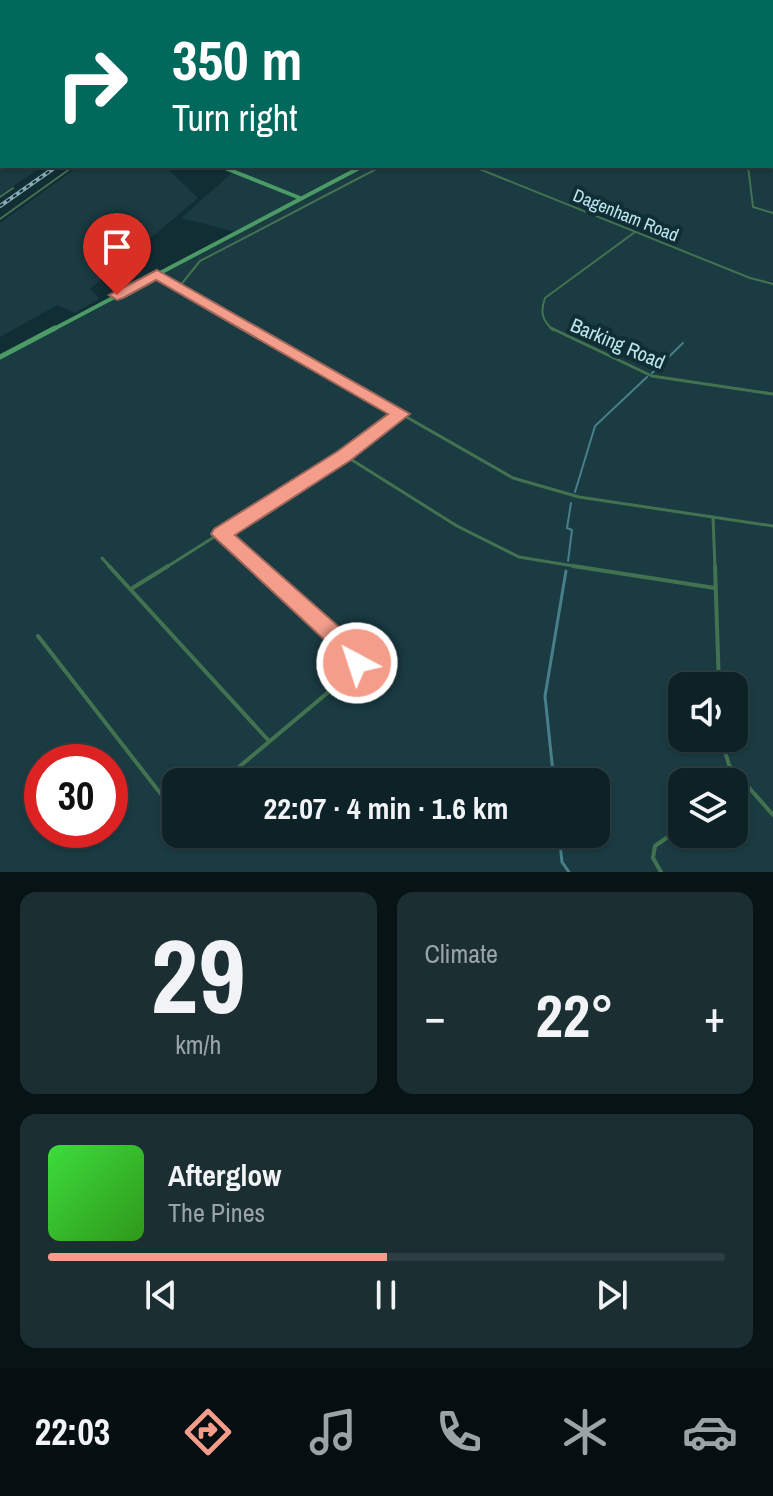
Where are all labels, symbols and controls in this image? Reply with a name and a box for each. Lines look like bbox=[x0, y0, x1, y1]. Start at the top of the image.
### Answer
text: 350 m bbox=[172, 22, 302, 97]
icon: right bbox=[40, 32, 144, 136]
text: Turn right bbox=[172, 94, 297, 142]
street label: Dagenham Road bbox=[570, 183, 682, 247]
pin bbox=[83, 213, 151, 295]
icon: arrive bbox=[95, 225, 139, 269]
street label: Barking Road bbox=[567, 311, 669, 375]
position arrow bbox=[315, 621, 399, 705]
map controls bbox=[668, 672, 748, 848]
button: sound bbox=[668, 672, 748, 752]
speed limit sign: 30 bbox=[24, 744, 128, 848]
button: layers bbox=[668, 768, 748, 848]
text: 22:07 · 4 min · 1.6 km bbox=[264, 788, 508, 828]
text: 29 bbox=[151, 905, 246, 1045]
text: Climate bbox=[425, 936, 498, 971]
text: 22° bbox=[535, 975, 614, 1056]
text: − bbox=[425, 986, 446, 1046]
text: + bbox=[704, 986, 725, 1046]
text: km/h bbox=[175, 1027, 221, 1062]
text: Afterglow bbox=[168, 1155, 281, 1195]
text: The Pines bbox=[168, 1195, 265, 1230]
icon: previous bbox=[139, 1273, 183, 1317]
icon: pause bbox=[364, 1273, 408, 1317]
icon: next bbox=[590, 1273, 634, 1317]
icon: directions bbox=[180, 1404, 236, 1460]
icon: music bbox=[305, 1404, 361, 1460]
icon: phone bbox=[431, 1404, 487, 1460]
icon: climate bbox=[557, 1404, 613, 1460]
icon: car bbox=[682, 1404, 738, 1460]
text: 22:03 bbox=[35, 1408, 110, 1456]

